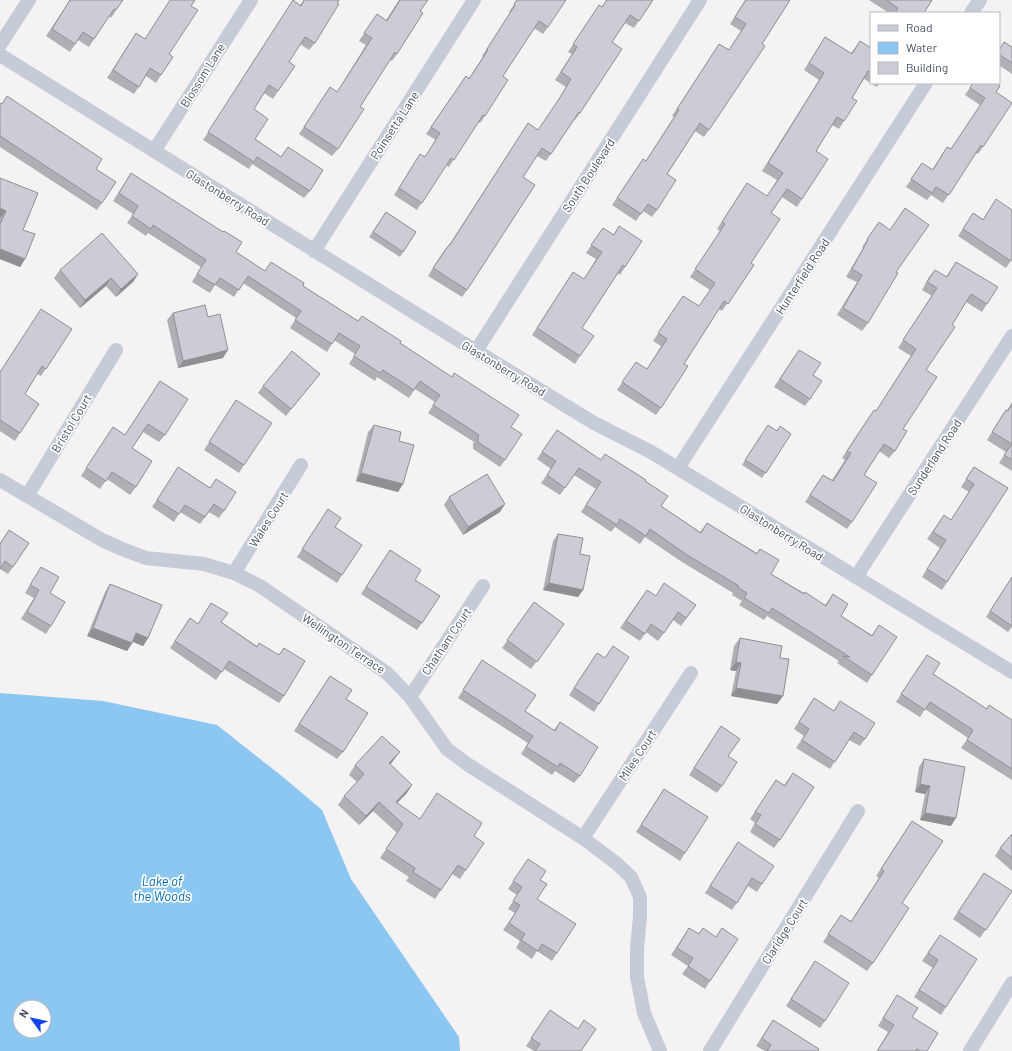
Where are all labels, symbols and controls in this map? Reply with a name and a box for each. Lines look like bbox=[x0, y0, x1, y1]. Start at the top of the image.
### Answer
legend bbox=[870, 12, 1000, 84]
text: Road bbox=[906, 20, 933, 34]
street label: Blossom Lane bbox=[177, 40, 227, 110]
text: Water bbox=[906, 40, 938, 54]
text: Building bbox=[906, 60, 948, 74]
street label: Poinsetta Lane bbox=[367, 88, 421, 162]
street label: South Boulevard bbox=[559, 135, 617, 215]
street label: Glastonberry Road bbox=[184, 166, 272, 228]
street label: Hunterfield Road bbox=[772, 235, 832, 317]
street label: Glastonberry Road bbox=[459, 337, 549, 399]
street label: Bristol Court bbox=[48, 391, 94, 455]
street label: Sunderland Road bbox=[904, 416, 964, 498]
street label: Wales Court bbox=[246, 489, 290, 549]
street label: Glastonberry Road bbox=[738, 501, 826, 563]
street label: Chatham Court bbox=[418, 605, 474, 677]
street label: Wellington Terrace bbox=[300, 610, 388, 676]
street label: Miles Court bbox=[615, 727, 659, 783]
water label: Lake of the Woods bbox=[133, 873, 191, 904]
street label: Claridge Court bbox=[758, 896, 810, 966]
north arrow bbox=[12, 999, 52, 1039]
text: N bbox=[16, 1007, 31, 1020]

